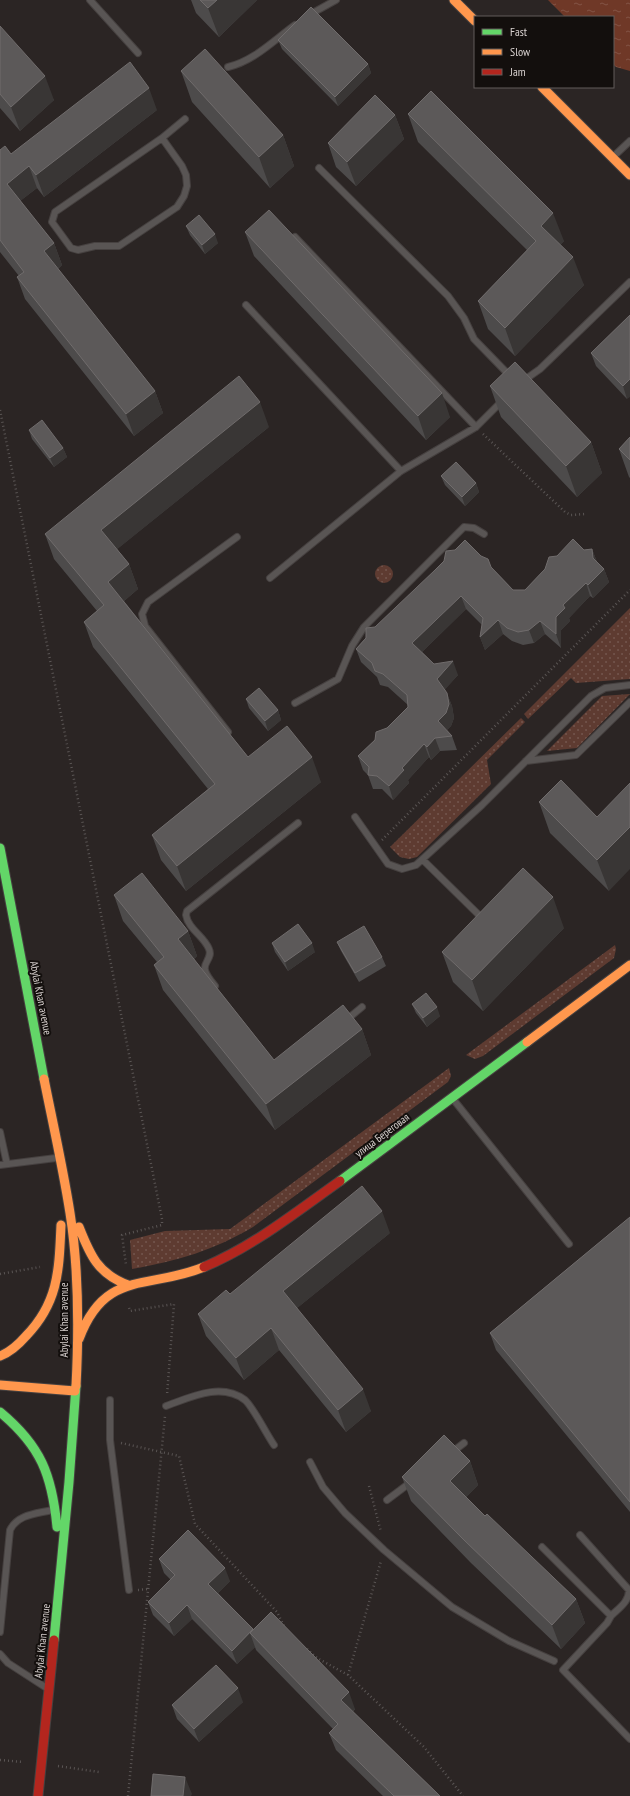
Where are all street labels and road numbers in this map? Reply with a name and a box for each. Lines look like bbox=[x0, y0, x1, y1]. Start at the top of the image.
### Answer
street label: Abylai Khan avenue bbox=[27, 960, 55, 1037]
street label: улица Береговая bbox=[352, 1110, 412, 1160]
street label: Abylai Khan avenue bbox=[57, 1282, 71, 1357]
street label: Abylai Khan avenue bbox=[31, 1603, 53, 1679]

